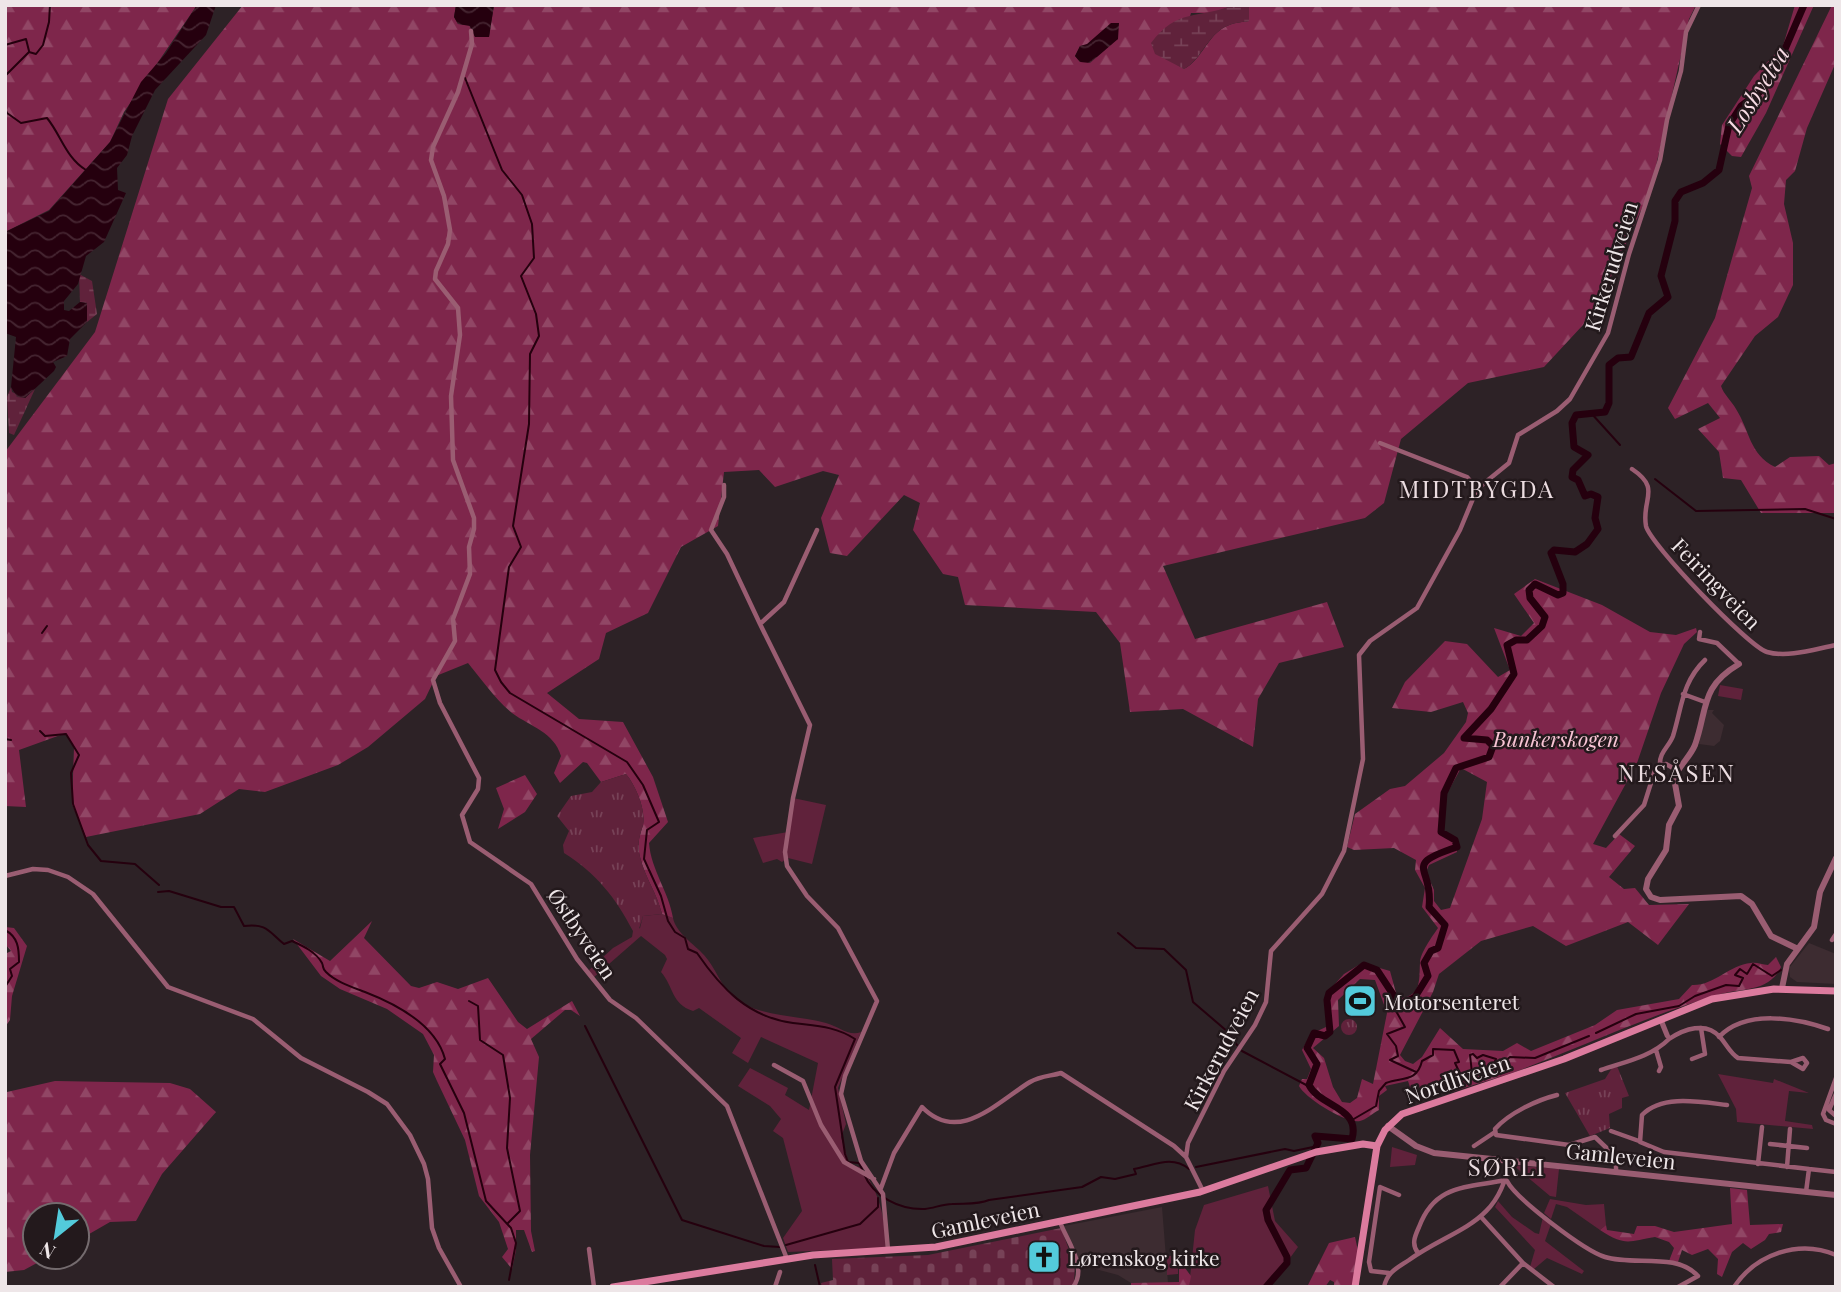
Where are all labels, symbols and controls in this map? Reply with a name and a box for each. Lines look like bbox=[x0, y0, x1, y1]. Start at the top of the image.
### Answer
water label: Losbyelva bbox=[1718, 40, 1796, 139]
street label: Kirkerudveien bbox=[1577, 197, 1643, 334]
district label: MIDTBYGDA bbox=[1399, 472, 1555, 504]
street label: Feiringveien bbox=[1666, 531, 1768, 635]
park label: Bunkerskogen bbox=[1492, 724, 1619, 752]
district label: NESÅSEN bbox=[1618, 756, 1736, 788]
street label: Østbyveien bbox=[542, 882, 624, 985]
sports icon: Motorsenteret bbox=[1341, 982, 1379, 1020]
street label: Kirkerudveien bbox=[1176, 983, 1264, 1115]
place label: Motorsenteret bbox=[1384, 987, 1520, 1015]
street label: Nordliveien bbox=[1401, 1047, 1514, 1109]
street label: Gamleveien bbox=[1565, 1135, 1678, 1175]
district label: SØRLI bbox=[1468, 1150, 1546, 1182]
street label: Gamleveien bbox=[928, 1194, 1042, 1244]
north arrow bbox=[21, 1201, 91, 1271]
text: N bbox=[34, 1237, 59, 1266]
church icon: Lørenskog kirke bbox=[1025, 1238, 1063, 1276]
place label: Lørenskog kirke bbox=[1068, 1243, 1220, 1271]

